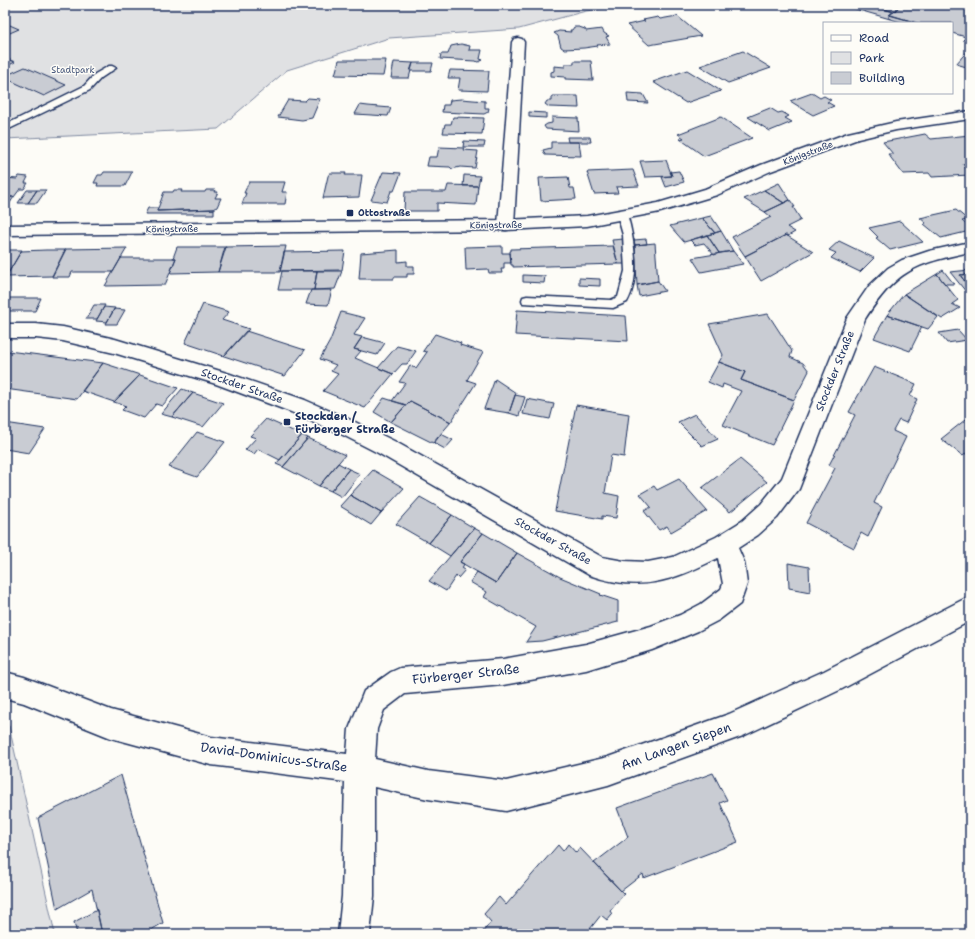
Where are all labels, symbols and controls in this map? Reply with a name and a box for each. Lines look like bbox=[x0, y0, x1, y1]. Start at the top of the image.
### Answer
legend bbox=[823, 22, 953, 94]
text: Road bbox=[859, 30, 890, 46]
text: Park bbox=[859, 50, 885, 66]
park label: Stadtpark bbox=[51, 64, 95, 76]
text: Building bbox=[859, 70, 905, 86]
street label: Königstraße bbox=[781, 138, 835, 168]
place label: Ottostraße bbox=[358, 207, 411, 219]
marker: Ottostraße bbox=[345, 208, 355, 218]
street label: Königstraße bbox=[470, 219, 522, 231]
street label: Königstraße bbox=[146, 223, 198, 235]
street label: Stockder Straße bbox=[812, 328, 858, 414]
street label: Stockder Straße bbox=[199, 365, 285, 407]
place label: Stockden / Fürberger Straße bbox=[295, 409, 395, 437]
marker: Stockden / Fürberger Straße bbox=[282, 417, 292, 427]
street label: Stockder Straße bbox=[512, 514, 594, 568]
street label: Fürberger Straße bbox=[411, 660, 521, 688]
street label: Am Langen Siepen bbox=[619, 718, 733, 774]
street label: David-Dominicus-Straße bbox=[199, 738, 349, 776]

